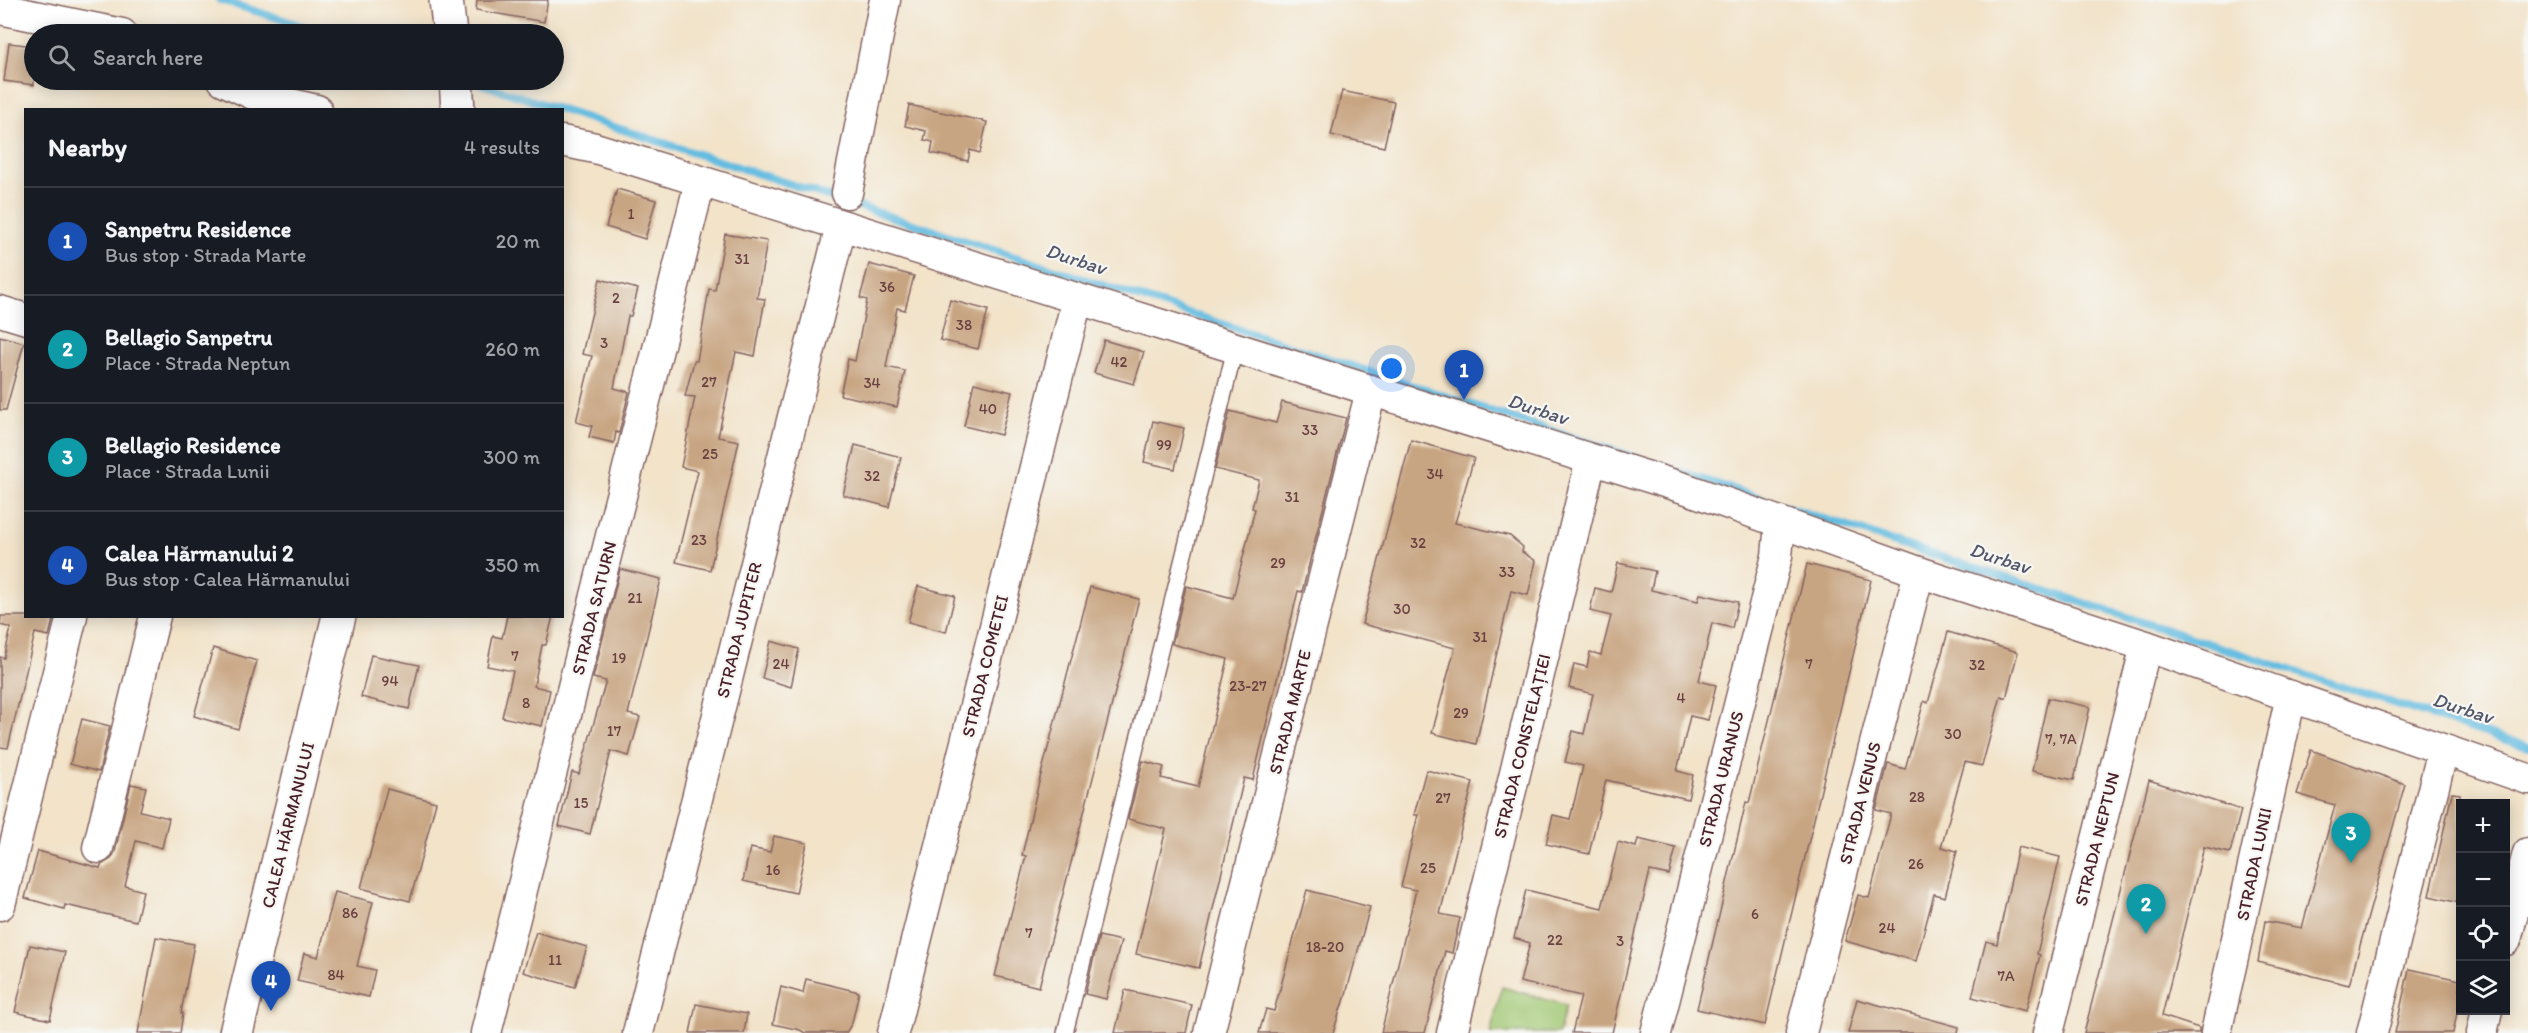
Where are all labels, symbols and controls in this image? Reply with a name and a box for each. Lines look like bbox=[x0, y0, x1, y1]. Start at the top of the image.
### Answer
search box bbox=[24, 24, 564, 90]
icon: search bbox=[45, 41, 78, 74]
text: Search here bbox=[93, 44, 203, 71]
text: Nearby bbox=[48, 131, 127, 163]
text: 4 results bbox=[464, 135, 540, 159]
house number: 1 bbox=[628, 205, 635, 223]
text: Sanpetru Residence bbox=[105, 216, 291, 243]
text: 1 bbox=[63, 229, 72, 253]
text: 20 m bbox=[496, 229, 540, 253]
water label: Durbav bbox=[1043, 238, 1111, 280]
text: Bus stop · Strada Marte bbox=[105, 243, 306, 267]
house number: 31 bbox=[734, 250, 750, 268]
house number: 36 bbox=[879, 278, 895, 296]
house number: 2 bbox=[612, 289, 620, 307]
house number: 38 bbox=[956, 316, 972, 334]
text: Bellagio Sanpetru bbox=[105, 324, 272, 351]
house number: 3 bbox=[600, 334, 608, 352]
text: 2 bbox=[62, 337, 73, 361]
text: 260 m bbox=[485, 337, 540, 361]
pin: 1 bbox=[1444, 350, 1484, 400]
text: Place · Strada Neptun bbox=[105, 351, 290, 375]
house number: 42 bbox=[1111, 353, 1128, 371]
your location bbox=[1377, 354, 1406, 383]
house number: 27 bbox=[701, 373, 717, 391]
house number: 34 bbox=[863, 374, 881, 392]
water label: Durbav bbox=[1505, 388, 1573, 430]
house number: 40 bbox=[979, 400, 997, 418]
house number: 33 bbox=[1302, 421, 1318, 439]
text: Bellagio Residence bbox=[105, 432, 281, 459]
house number: 99 bbox=[1156, 436, 1172, 454]
text: 3 bbox=[62, 445, 73, 469]
text: 300 m bbox=[483, 445, 540, 469]
house number: 25 bbox=[702, 445, 718, 463]
text: Place · Strada Lunii bbox=[105, 459, 270, 483]
house number: 34 bbox=[1426, 465, 1444, 483]
house number: 32 bbox=[864, 467, 880, 485]
house number: 31 bbox=[1284, 488, 1300, 506]
house number: 23 bbox=[691, 531, 707, 549]
house number: 32 bbox=[1410, 534, 1426, 552]
water label: Durbav bbox=[1967, 537, 2035, 579]
street label: STRADA SATURN bbox=[567, 539, 621, 677]
text: Calea Hărmanului 2 bbox=[105, 540, 294, 567]
text: 4 bbox=[61, 553, 74, 577]
text: 350 m bbox=[485, 553, 540, 577]
house number: 29 bbox=[1270, 554, 1286, 572]
street label: STRADA JUPITER bbox=[711, 560, 767, 700]
house number: 33 bbox=[1499, 563, 1515, 581]
text: Bus stop · Calea Hărmanului bbox=[105, 567, 350, 591]
house number: 21 bbox=[628, 589, 642, 607]
street label: STRADA COMETEI bbox=[957, 593, 1013, 739]
house number: 30 bbox=[1393, 600, 1411, 618]
house number: 31 bbox=[1472, 628, 1488, 646]
house number: 7 bbox=[511, 647, 519, 665]
street label: STRADA MARTE bbox=[1264, 647, 1316, 777]
house number: 19 bbox=[612, 649, 627, 667]
street label: STRADA CONSTELAȚIEI bbox=[1488, 652, 1556, 840]
house number: 24 bbox=[773, 655, 789, 673]
house number: 7 bbox=[1805, 655, 1813, 673]
house number: 32 bbox=[1969, 656, 1985, 674]
house number: 94 bbox=[382, 672, 398, 690]
house number: 23-27 bbox=[1229, 677, 1267, 695]
water label: Durbav bbox=[2430, 687, 2498, 729]
house number: 4 bbox=[1676, 689, 1686, 707]
house number: 8 bbox=[522, 694, 530, 712]
house number: 29 bbox=[1453, 704, 1469, 722]
street label: STRADA URANUS bbox=[1693, 709, 1749, 849]
house number: 17 bbox=[607, 722, 622, 740]
house number: 30 bbox=[1944, 725, 1962, 743]
house number: 7, 7A bbox=[2045, 730, 2077, 748]
street label: CALEA HĂRMANULUI bbox=[257, 740, 319, 910]
street label: STRADA VENUS bbox=[1834, 740, 1886, 866]
street label: STRADA NEPTUN bbox=[2070, 770, 2124, 908]
house number: 28 bbox=[1909, 788, 1925, 806]
house number: 27 bbox=[1435, 789, 1451, 807]
house number: 15 bbox=[574, 794, 589, 812]
map controls bbox=[2456, 799, 2510, 1015]
button: + bbox=[2456, 799, 2510, 853]
street label: STRADA LUNII bbox=[2231, 806, 2277, 922]
pin: 3 bbox=[2332, 814, 2370, 863]
button: − bbox=[2456, 853, 2510, 907]
house number: 26 bbox=[1908, 855, 1924, 873]
house number: 25 bbox=[1420, 859, 1436, 877]
house number: 16 bbox=[766, 861, 781, 879]
pin: 2 bbox=[2126, 884, 2166, 934]
house number: 86 bbox=[342, 904, 358, 922]
house number: 6 bbox=[1751, 905, 1759, 923]
button: locate bbox=[2456, 907, 2510, 961]
house number: 24 bbox=[1879, 919, 1895, 937]
house number: 7 bbox=[1025, 924, 1033, 942]
house number: 22 bbox=[1547, 931, 1563, 949]
house number: 3 bbox=[1616, 932, 1624, 950]
house number: 18-20 bbox=[1306, 938, 1344, 956]
house number: 11 bbox=[548, 951, 562, 969]
button: layers bbox=[2456, 961, 2510, 1015]
pin: 4 bbox=[252, 962, 290, 1011]
house number: 84 bbox=[327, 966, 345, 984]
house number: 7A bbox=[1997, 967, 2015, 985]

